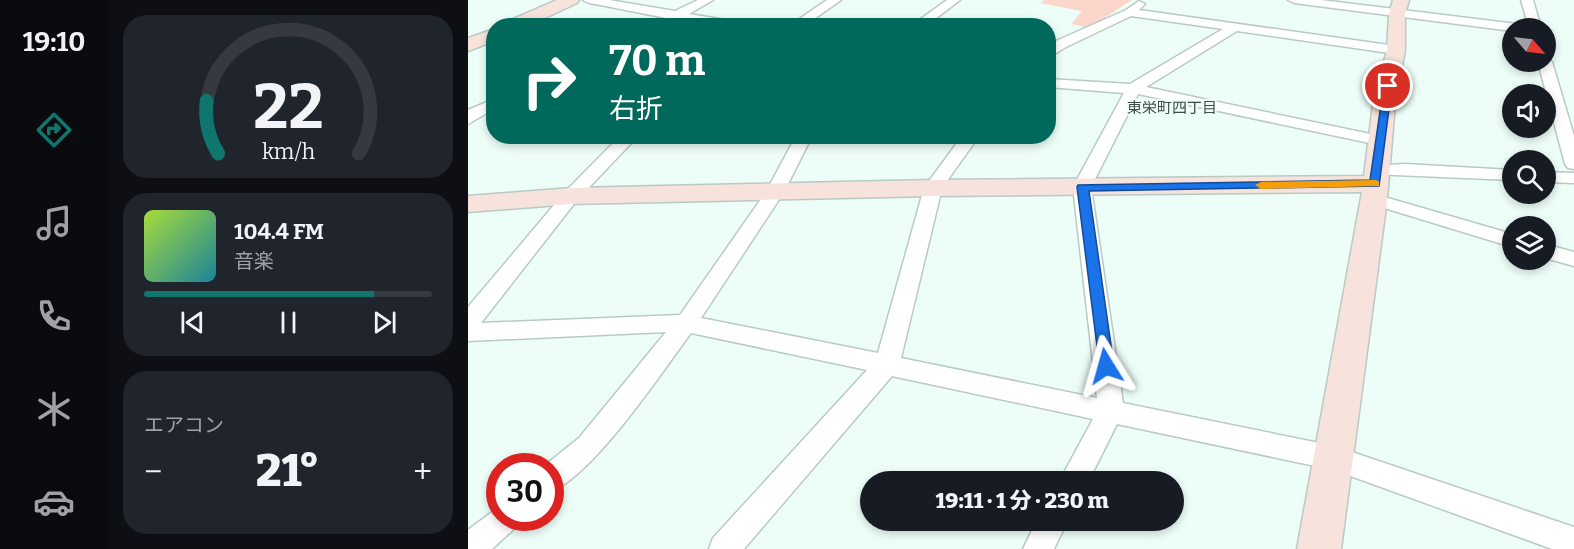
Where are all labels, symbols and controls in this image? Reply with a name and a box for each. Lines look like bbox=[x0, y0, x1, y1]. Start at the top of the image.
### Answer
north arrow bbox=[1502, 18, 1556, 72]
map controls bbox=[1502, 18, 1556, 270]
text: 19:10 bbox=[23, 26, 85, 58]
text: 70 m bbox=[609, 36, 705, 86]
icon: right bbox=[510, 42, 588, 120]
pin bbox=[1362, 60, 1413, 111]
icon: arrive bbox=[1371, 69, 1404, 102]
text: 22 bbox=[253, 70, 323, 145]
button: sound bbox=[1502, 84, 1556, 138]
text: 右折 bbox=[609, 93, 663, 125]
district label: 東栄町四丁目 bbox=[1127, 99, 1217, 117]
icon: directions bbox=[33, 109, 75, 151]
text: km/h bbox=[261, 139, 315, 165]
button: search bbox=[1502, 150, 1556, 204]
icon: music bbox=[33, 202, 75, 244]
button: layers bbox=[1502, 216, 1556, 270]
text: 104.4 FM bbox=[234, 218, 324, 245]
text: 音楽 bbox=[234, 249, 274, 273]
icon: phone bbox=[33, 295, 75, 337]
icon: previous bbox=[176, 306, 209, 339]
icon: pause bbox=[272, 306, 305, 339]
icon: next bbox=[368, 306, 401, 339]
position arrow bbox=[1074, 334, 1138, 398]
icon: climate bbox=[33, 388, 75, 430]
text: エアコン bbox=[144, 413, 224, 437]
text: 21° bbox=[256, 444, 320, 498]
text: − bbox=[144, 452, 162, 492]
text: + bbox=[413, 452, 432, 492]
speed limit sign: 30 bbox=[486, 453, 564, 531]
icon: car bbox=[33, 481, 75, 523]
text: 19:11 · 1 分 · 230 m bbox=[936, 487, 1108, 514]

